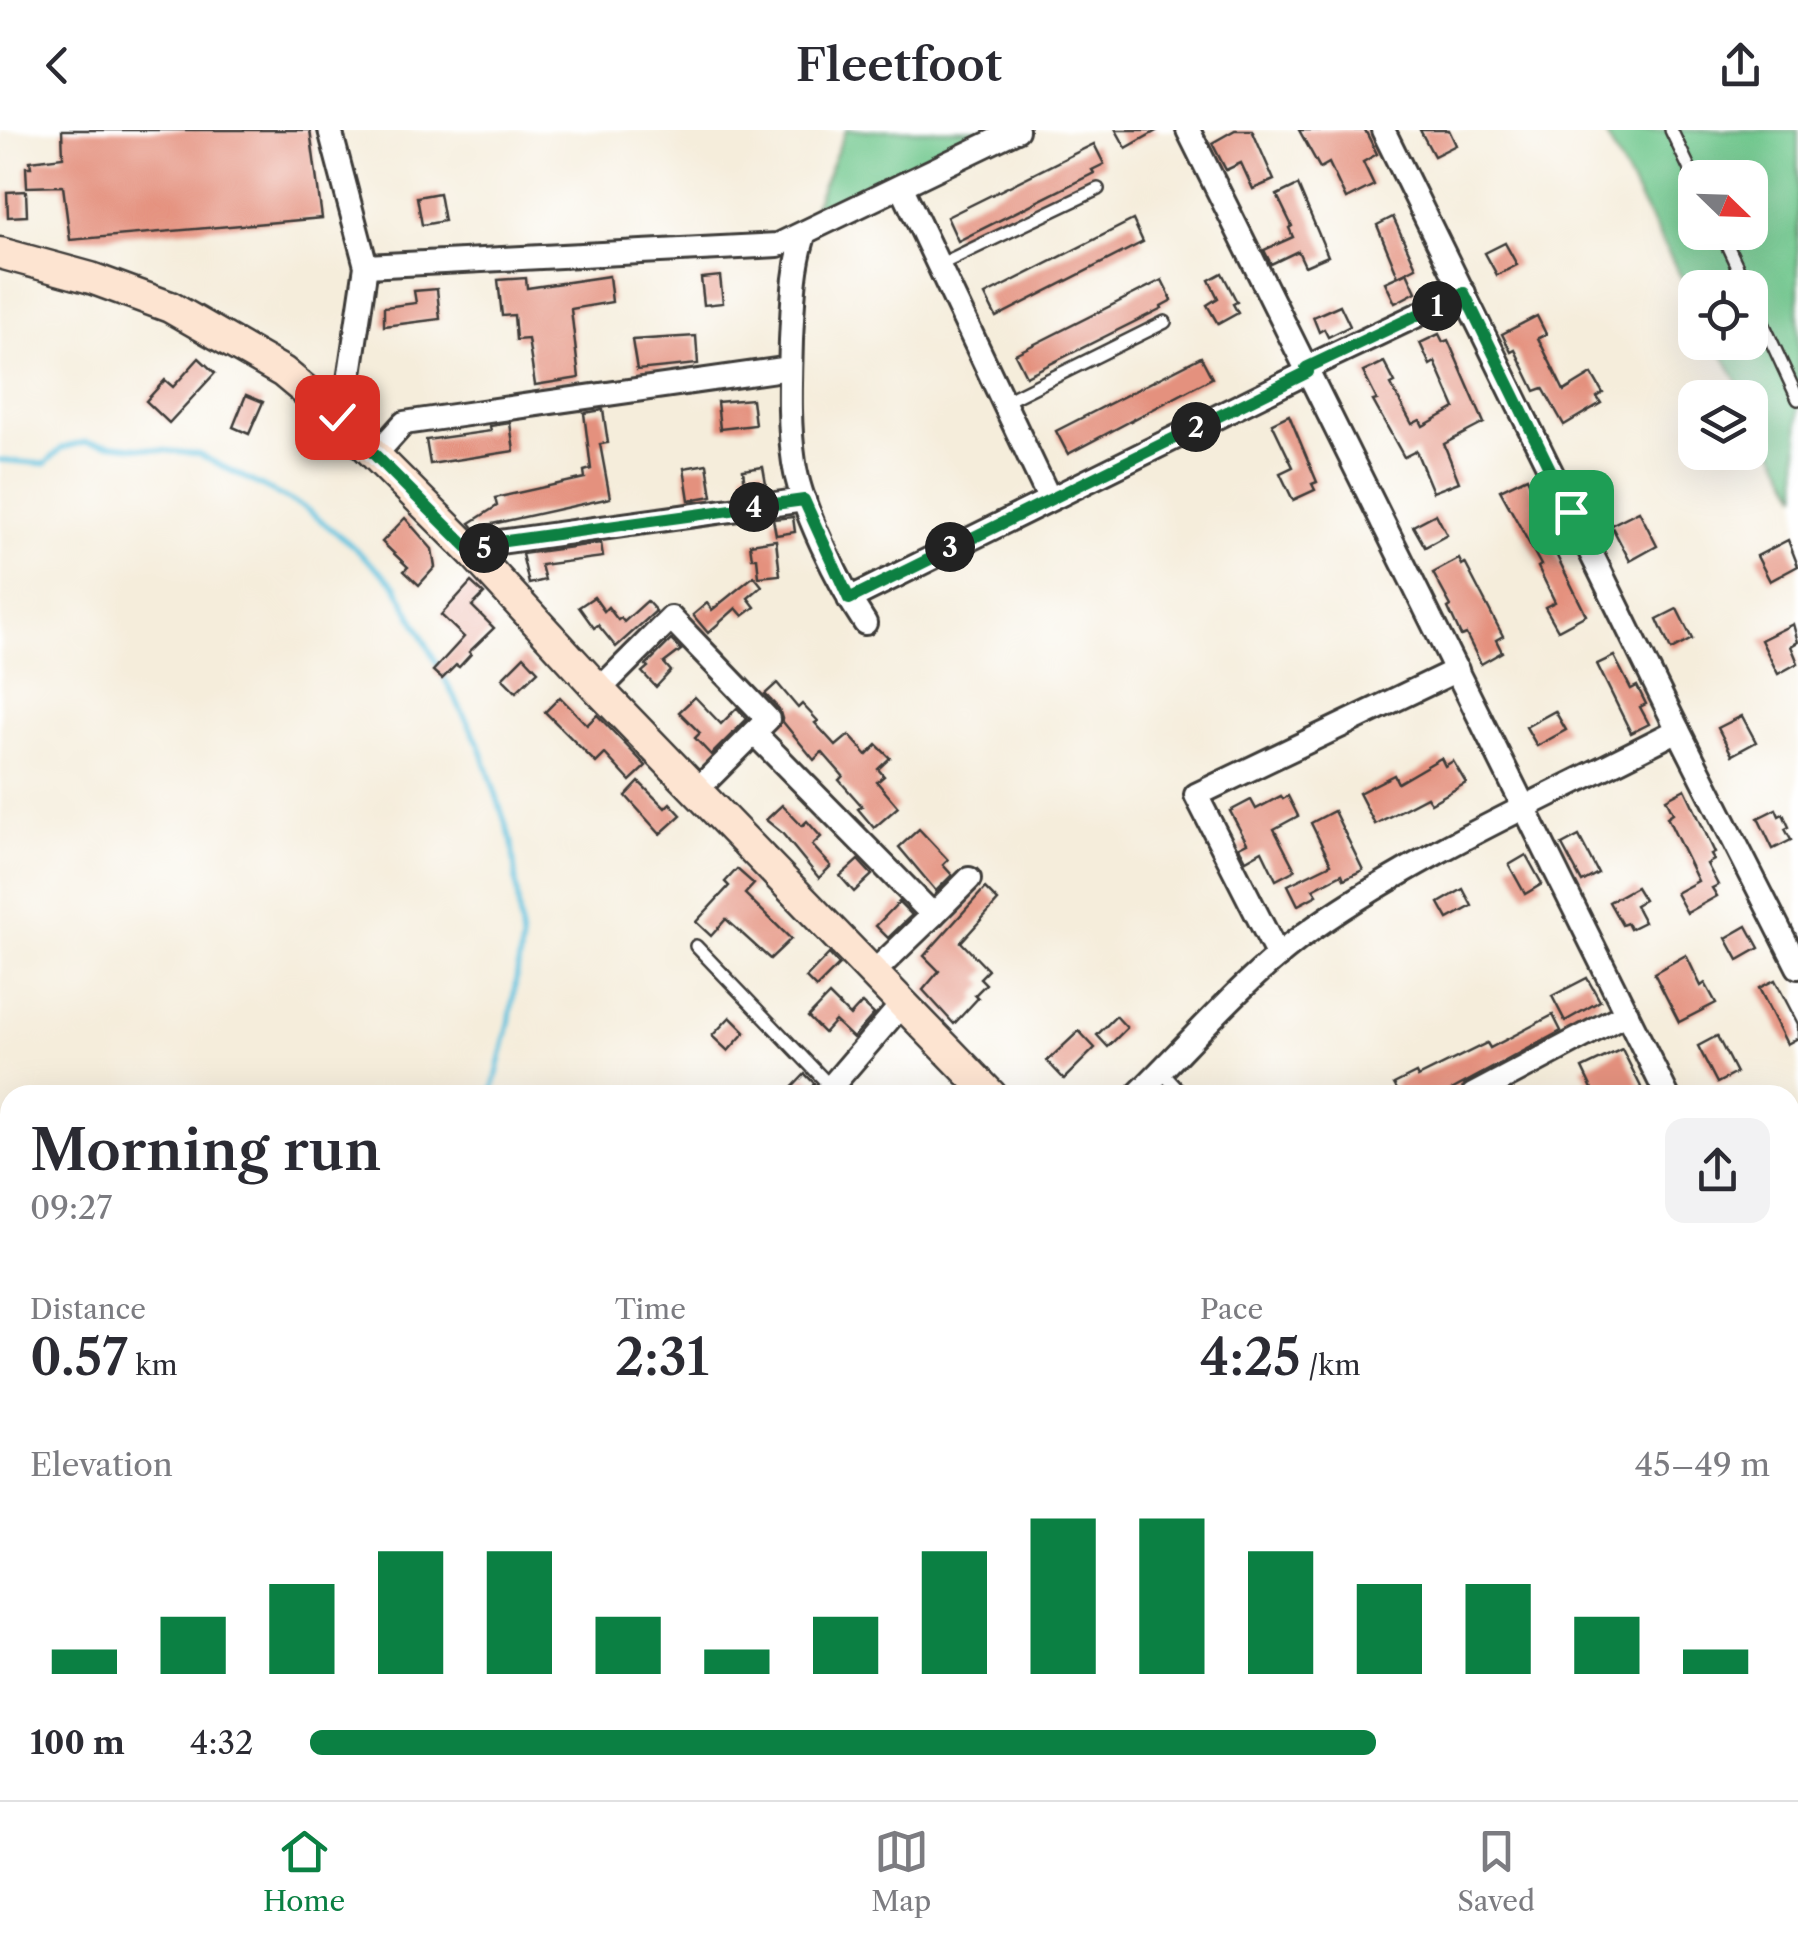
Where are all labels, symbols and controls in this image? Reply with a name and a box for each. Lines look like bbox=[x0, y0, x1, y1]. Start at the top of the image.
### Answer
text: Fleetfoot bbox=[796, 37, 1002, 93]
icon: back bbox=[30, 38, 85, 93]
icon: share bbox=[1713, 38, 1768, 93]
north arrow bbox=[1678, 160, 1768, 250]
map controls bbox=[1678, 160, 1768, 470]
button: locate bbox=[1678, 270, 1768, 360]
pin: 1 bbox=[1412, 281, 1462, 331]
text: 1 bbox=[1431, 289, 1443, 323]
pin bbox=[295, 375, 380, 460]
button: layers bbox=[1678, 380, 1768, 470]
icon: check bbox=[310, 390, 365, 445]
pin: 2 bbox=[1171, 402, 1221, 452]
text: 2 bbox=[1188, 410, 1204, 444]
pin bbox=[1529, 470, 1614, 555]
pin: 4 bbox=[729, 482, 779, 532]
icon: arrive bbox=[1544, 485, 1599, 540]
text: 4 bbox=[746, 490, 762, 524]
pin: 3 bbox=[925, 522, 975, 572]
pin: 5 bbox=[459, 523, 509, 573]
text: 3 bbox=[942, 530, 958, 564]
text: 5 bbox=[476, 531, 492, 565]
text: Morning run bbox=[30, 1117, 381, 1184]
button: share bbox=[1665, 1118, 1770, 1223]
text: 09:27 bbox=[30, 1188, 112, 1227]
text: Distance bbox=[30, 1292, 146, 1326]
text: Time bbox=[615, 1292, 686, 1326]
text: Pace bbox=[1200, 1292, 1263, 1326]
text: 0.57 bbox=[30, 1326, 128, 1388]
text: 2:31 bbox=[615, 1326, 709, 1388]
text: 4:25 bbox=[1200, 1326, 1301, 1388]
text: km bbox=[128, 1348, 177, 1382]
text: /km bbox=[1301, 1348, 1361, 1382]
text: Elevation bbox=[30, 1445, 173, 1484]
text: 45–49 m bbox=[1635, 1445, 1770, 1484]
text: 100 m bbox=[30, 1723, 125, 1762]
text: 4:32 bbox=[190, 1723, 254, 1762]
tab: Home bbox=[263, 1824, 345, 1918]
tab: Map bbox=[871, 1824, 931, 1918]
tab: Saved bbox=[1457, 1824, 1535, 1918]

